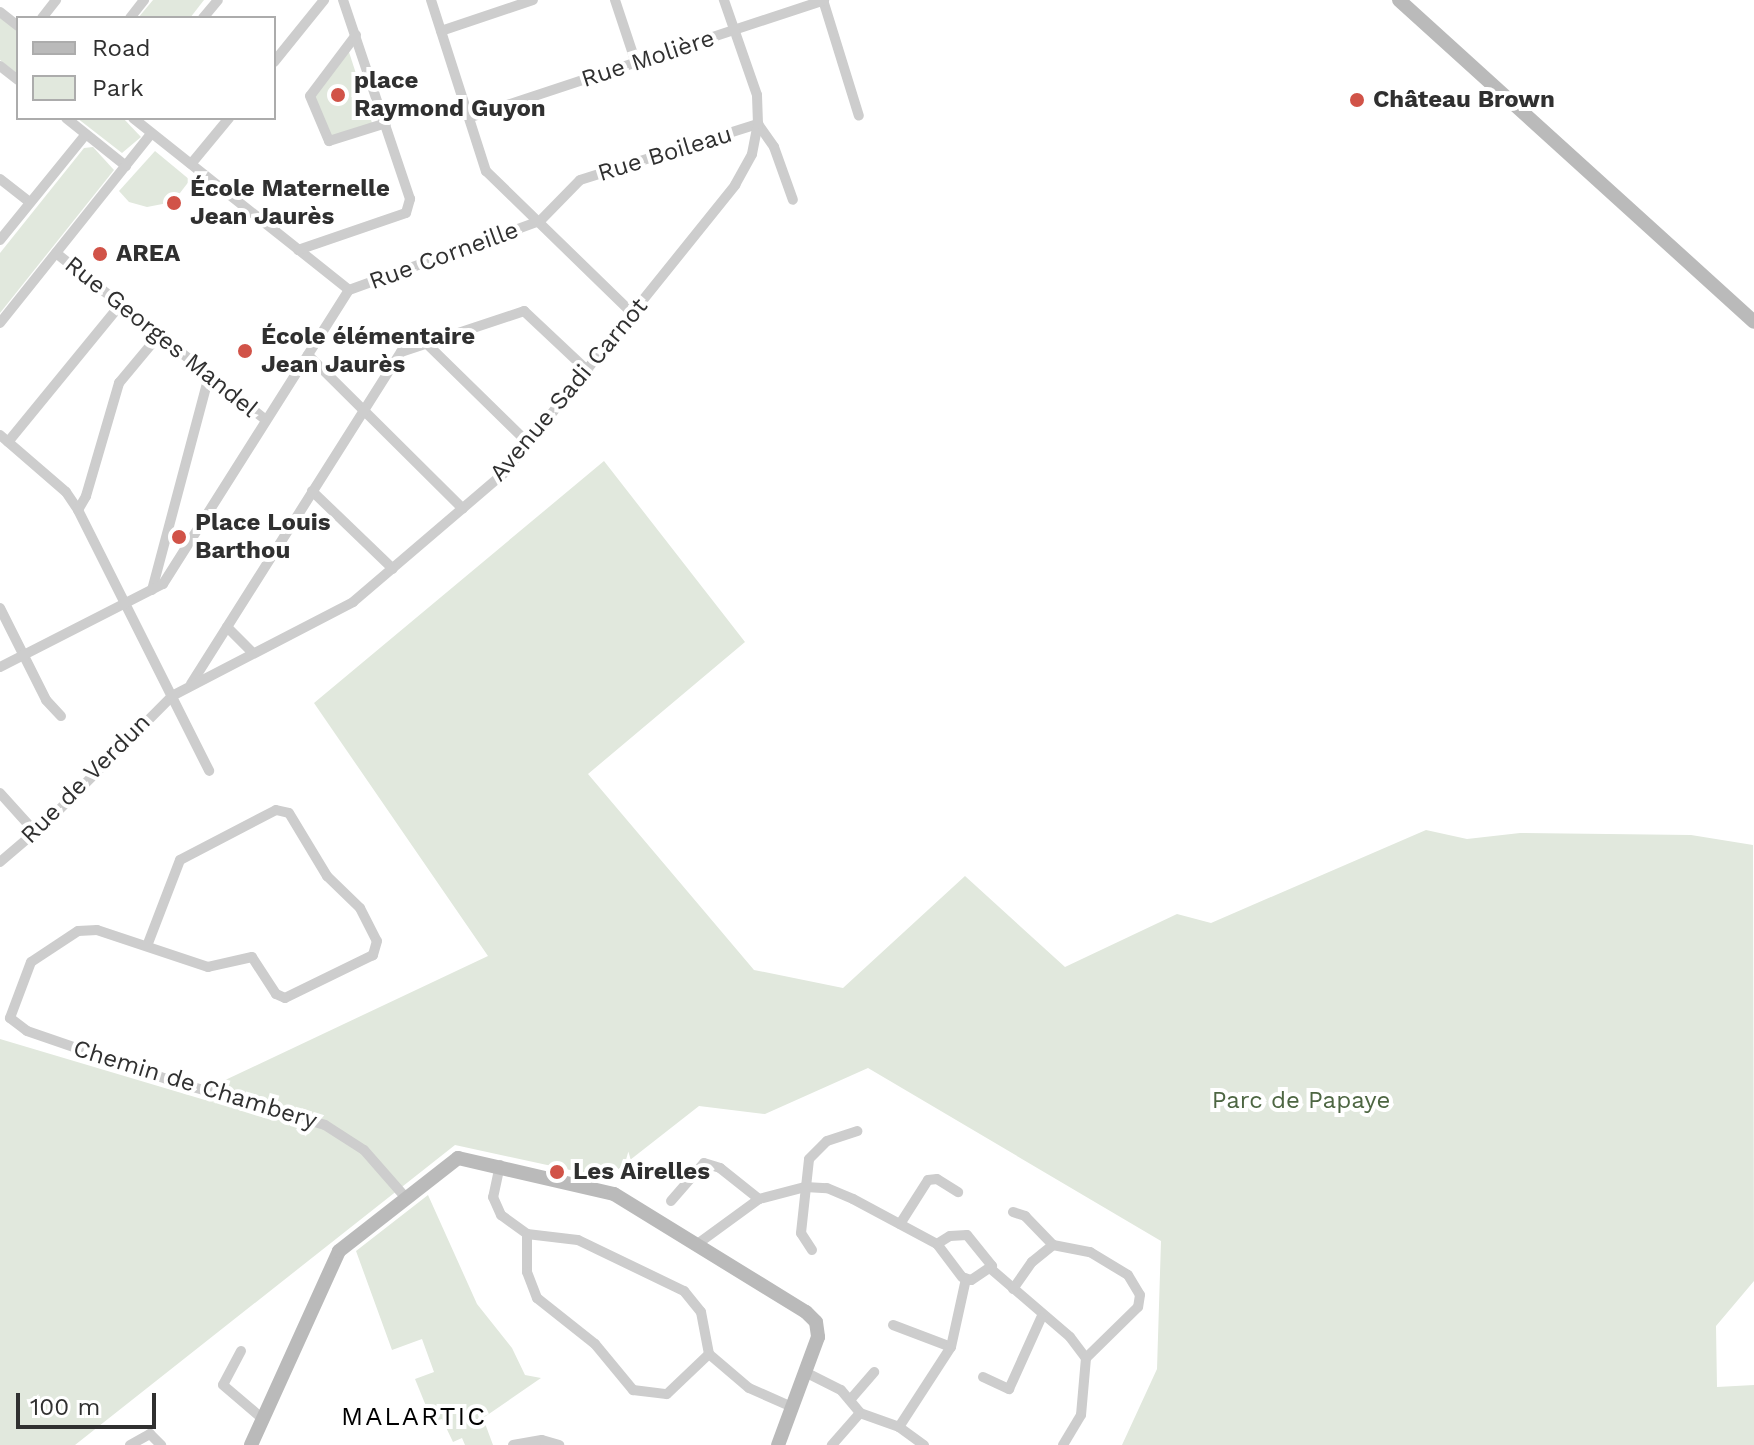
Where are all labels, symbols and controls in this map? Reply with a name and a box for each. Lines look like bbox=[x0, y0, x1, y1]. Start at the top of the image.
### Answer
legend bbox=[16, 16, 276, 120]
street label: Rue Molière bbox=[578, 24, 718, 94]
text: Road bbox=[92, 34, 151, 62]
place label: place Raymond Guyon bbox=[354, 67, 546, 123]
text: Park bbox=[92, 74, 144, 102]
marker: place Raymond Guyon bbox=[329, 86, 347, 104]
place label: Château Brown bbox=[1373, 86, 1555, 114]
marker: Château Brown bbox=[1348, 91, 1366, 109]
street label: Rue Boileau bbox=[595, 120, 735, 188]
place label: École Maternelle Jean Jaurès bbox=[190, 175, 390, 231]
marker: École Maternelle Jean Jaurès bbox=[165, 194, 183, 212]
street label: Rue Corneille bbox=[365, 216, 523, 296]
place label: AREA bbox=[116, 240, 180, 268]
marker: AREA bbox=[91, 245, 109, 263]
street label: Rue Georges Mandel bbox=[59, 250, 263, 424]
street label: Avenue Sadi Carnot bbox=[484, 293, 654, 487]
place label: École élémentaire Jean Jaurès bbox=[261, 323, 475, 379]
marker: École élémentaire Jean Jaurès bbox=[236, 342, 254, 360]
place label: Place Louis Barthou bbox=[195, 509, 331, 565]
marker: Place Louis Barthou bbox=[170, 528, 188, 546]
street label: Rue de Verdun bbox=[15, 708, 157, 850]
street label: Chemin de Chambery bbox=[70, 1034, 320, 1136]
park label: Parc de Papaye bbox=[1212, 1087, 1390, 1115]
place label: Les Airelles bbox=[573, 1158, 711, 1186]
marker: Les Airelles bbox=[548, 1163, 566, 1181]
scale bar bbox=[20, 1377, 160, 1427]
text: 100 m bbox=[30, 1393, 100, 1421]
district label: MALARTIC bbox=[341, 1401, 487, 1433]

